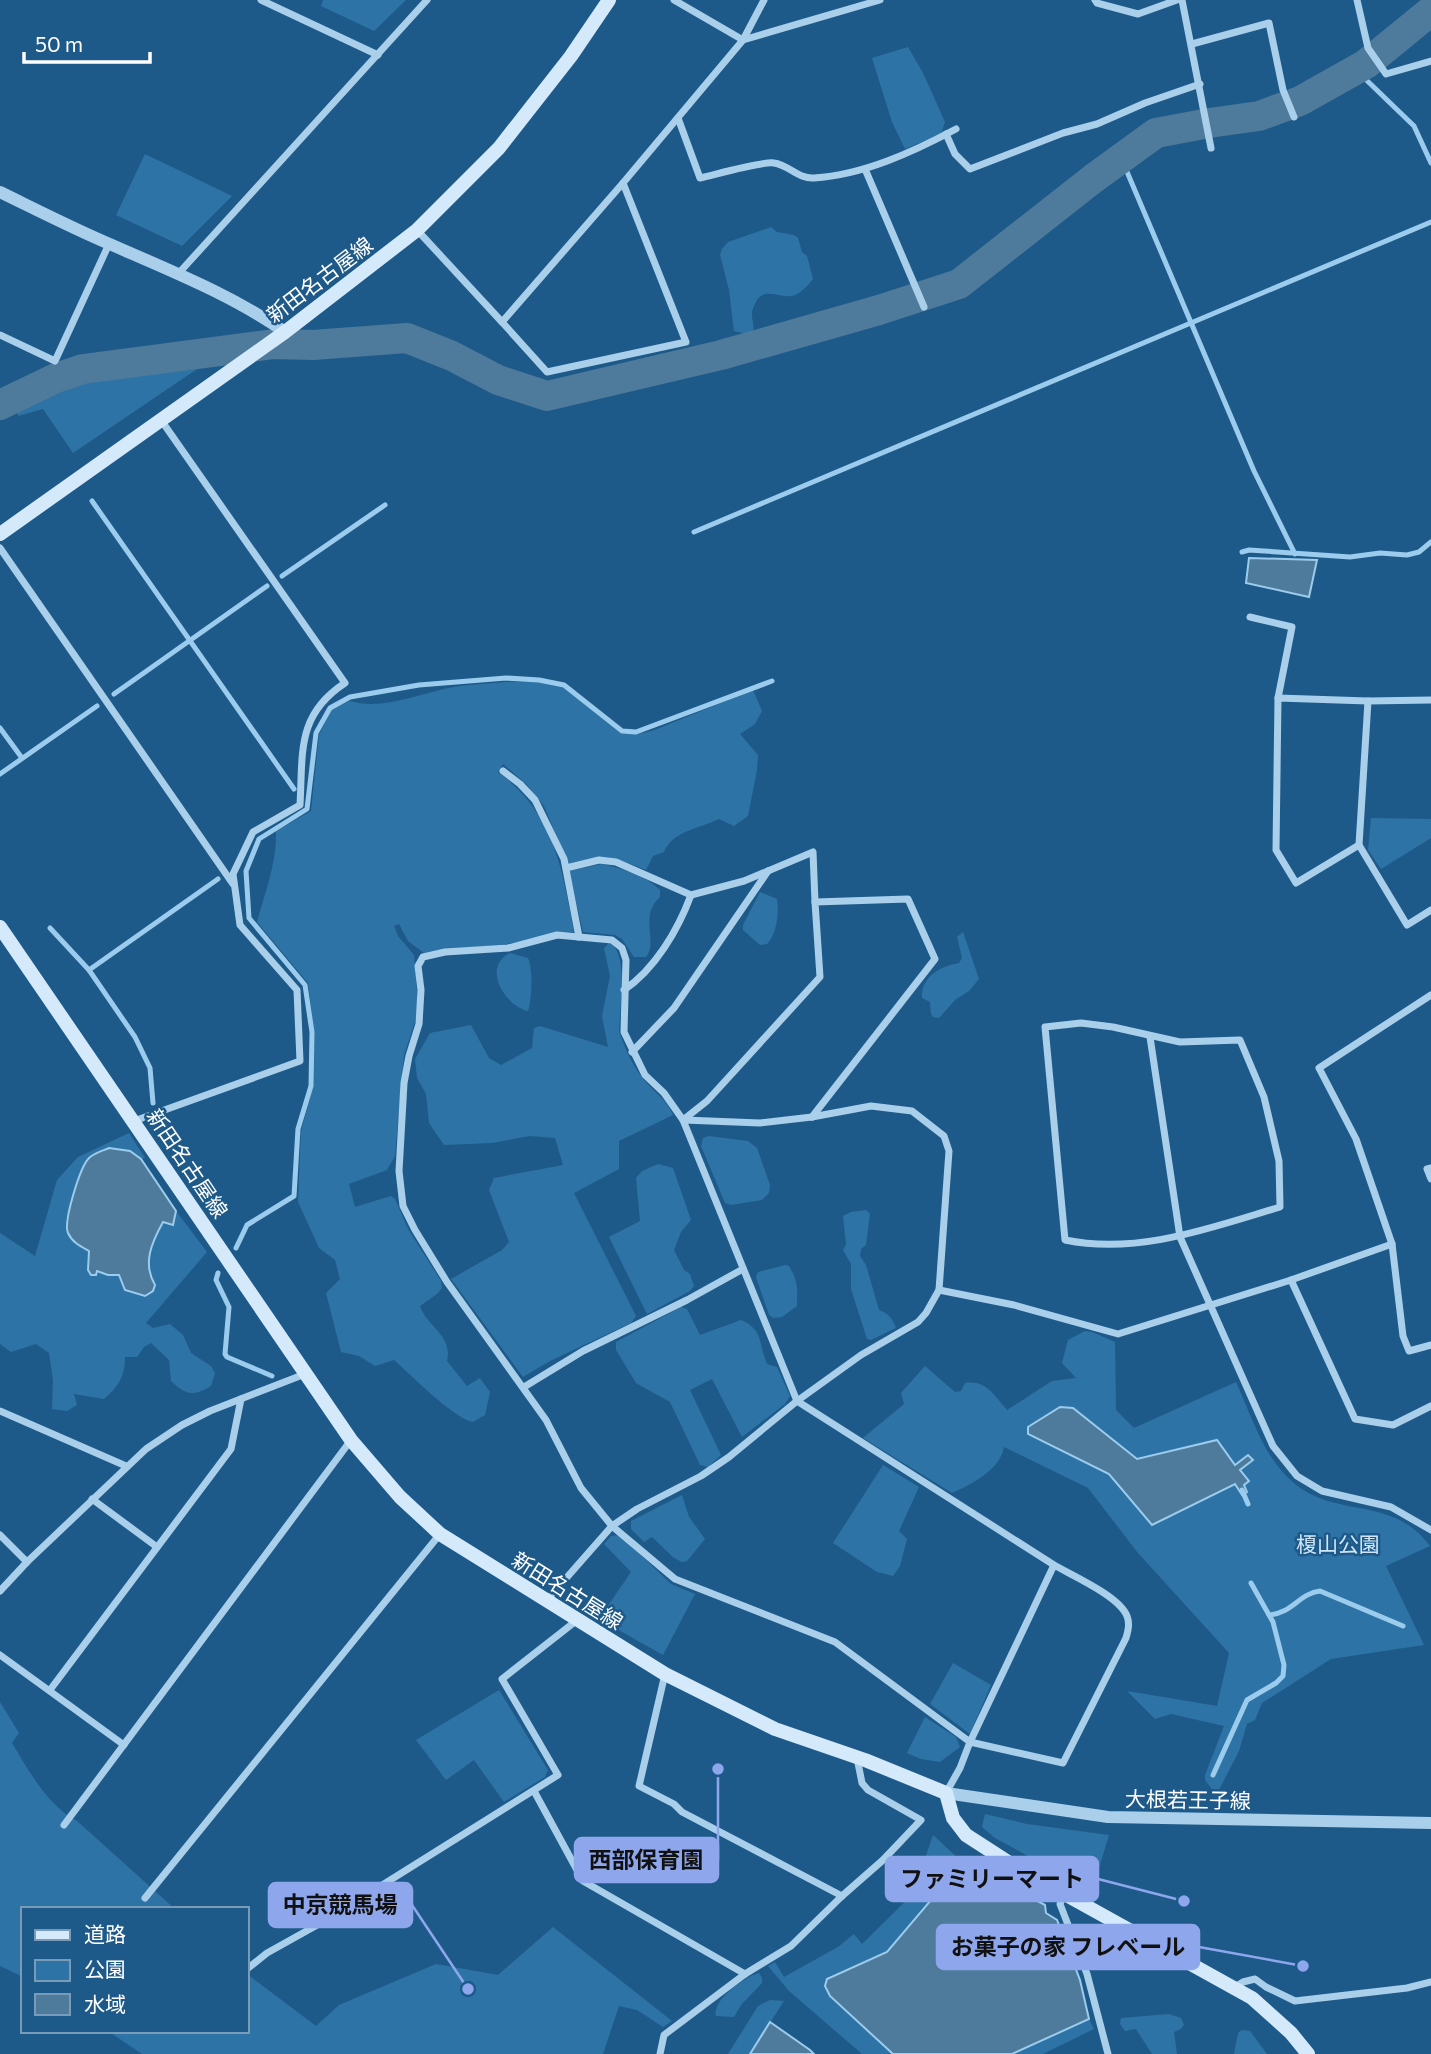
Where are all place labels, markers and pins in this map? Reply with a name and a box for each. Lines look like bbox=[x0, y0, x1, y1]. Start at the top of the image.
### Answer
callout: 西部保育園 bbox=[575, 1838, 718, 1882]
callout: ファミリーマート bbox=[886, 1857, 1098, 1901]
callout: 中京競馬場 bbox=[269, 1883, 412, 1927]
callout: お菓子の家 フレベール bbox=[937, 1925, 1199, 1969]

